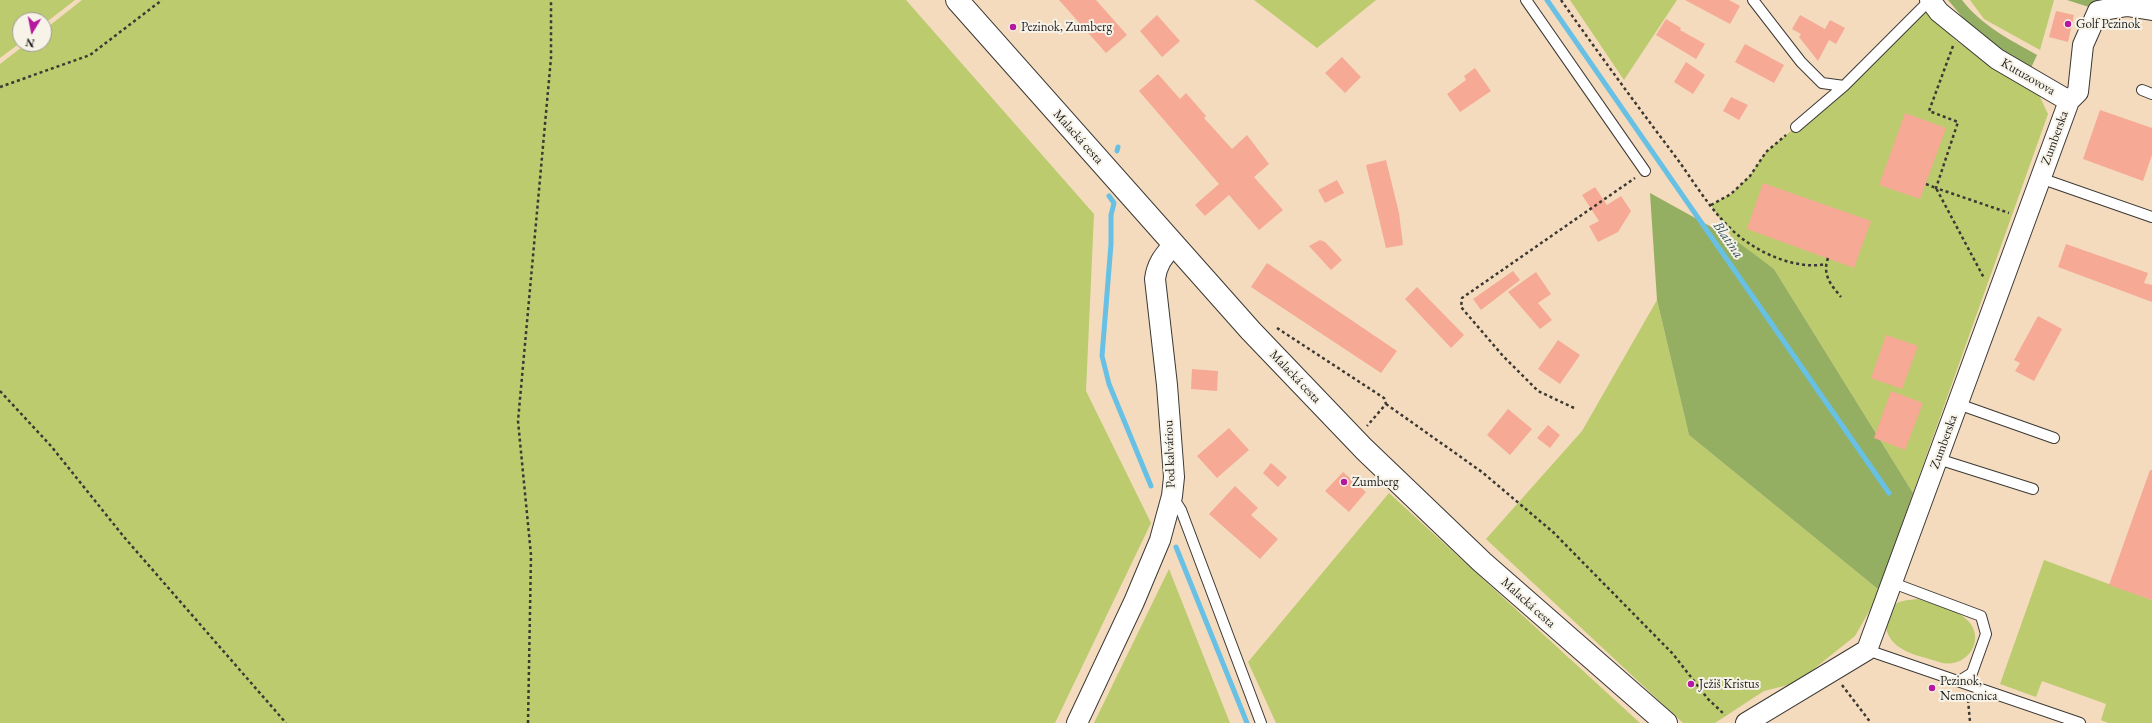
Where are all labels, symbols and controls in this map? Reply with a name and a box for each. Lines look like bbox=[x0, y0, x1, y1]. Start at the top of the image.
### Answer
north arrow bbox=[12, 12, 52, 52]
place label: Golf Pezinok bbox=[2076, 16, 2140, 32]
place label: Pezinok, Zumberg bbox=[1021, 19, 1112, 35]
marker: Golf Pezinok bbox=[2063, 19, 2073, 29]
marker: Pezinok, Zumberg bbox=[1008, 22, 1018, 32]
text: N bbox=[24, 35, 36, 50]
street label: Kutuzovova bbox=[1998, 55, 2058, 99]
street label: Malacká cesta bbox=[1050, 107, 1106, 167]
street label: Zumberska bbox=[2038, 109, 2072, 167]
water label: Blatina bbox=[1709, 218, 1747, 262]
street label: Malacká cesta bbox=[1266, 347, 1324, 407]
street label: Zumberska bbox=[1927, 413, 1961, 471]
street label: Pod kalváriou bbox=[1161, 420, 1179, 488]
place label: Zumberg bbox=[1352, 474, 1399, 490]
marker: Zumberg bbox=[1339, 477, 1349, 487]
street label: Malacká cesta bbox=[1498, 575, 1558, 631]
place label: Pezinok, Nemocnica bbox=[1940, 673, 1997, 704]
place label: Ježiš Kristus bbox=[1699, 676, 1759, 692]
marker: Ježiš Kristus bbox=[1686, 679, 1696, 689]
marker: Pezinok, Nemocnica bbox=[1927, 683, 1937, 693]

